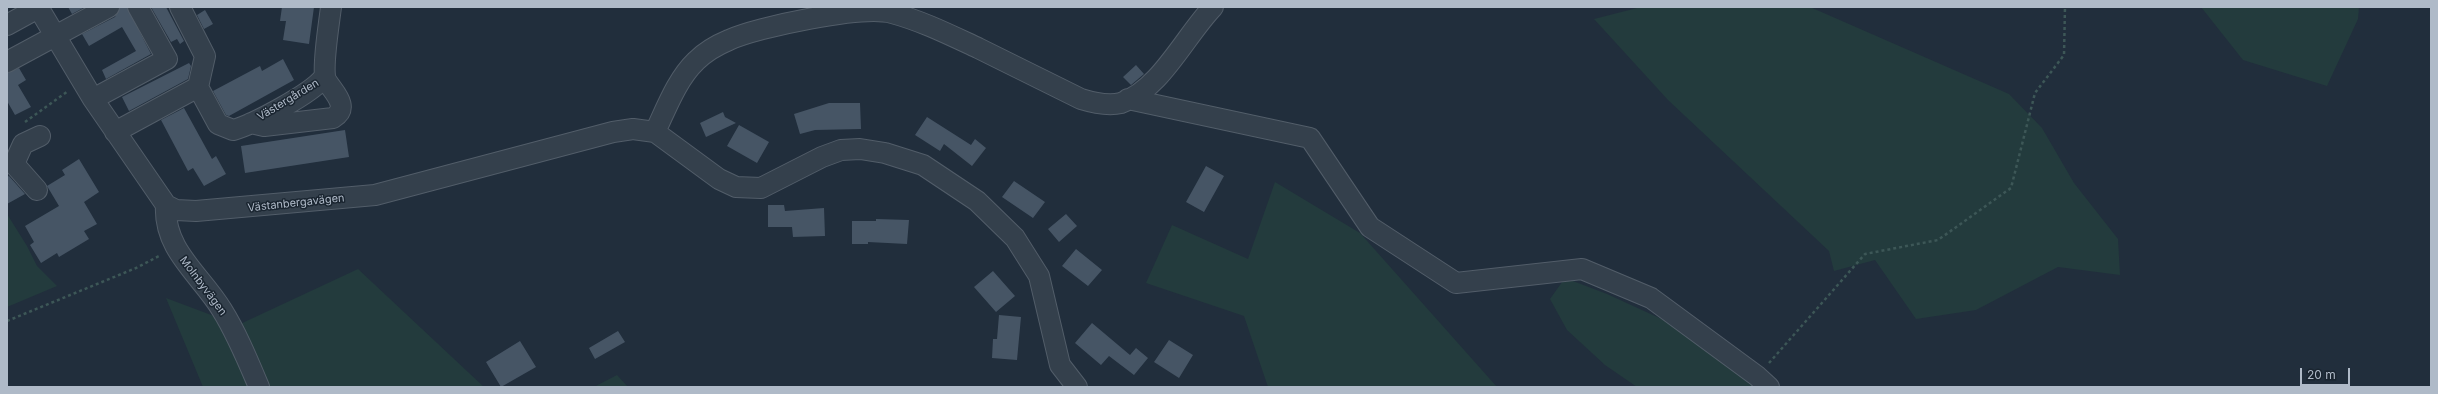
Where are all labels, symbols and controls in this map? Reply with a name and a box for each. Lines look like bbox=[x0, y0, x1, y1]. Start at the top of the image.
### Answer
street label: Västergården bbox=[255, 76, 321, 124]
street label: Västanbergavägen bbox=[247, 191, 345, 215]
street label: Molnbyvägen bbox=[177, 254, 229, 318]
scale bar bbox=[2302, 360, 2352, 386]
text: 20 m bbox=[2307, 367, 2336, 382]

